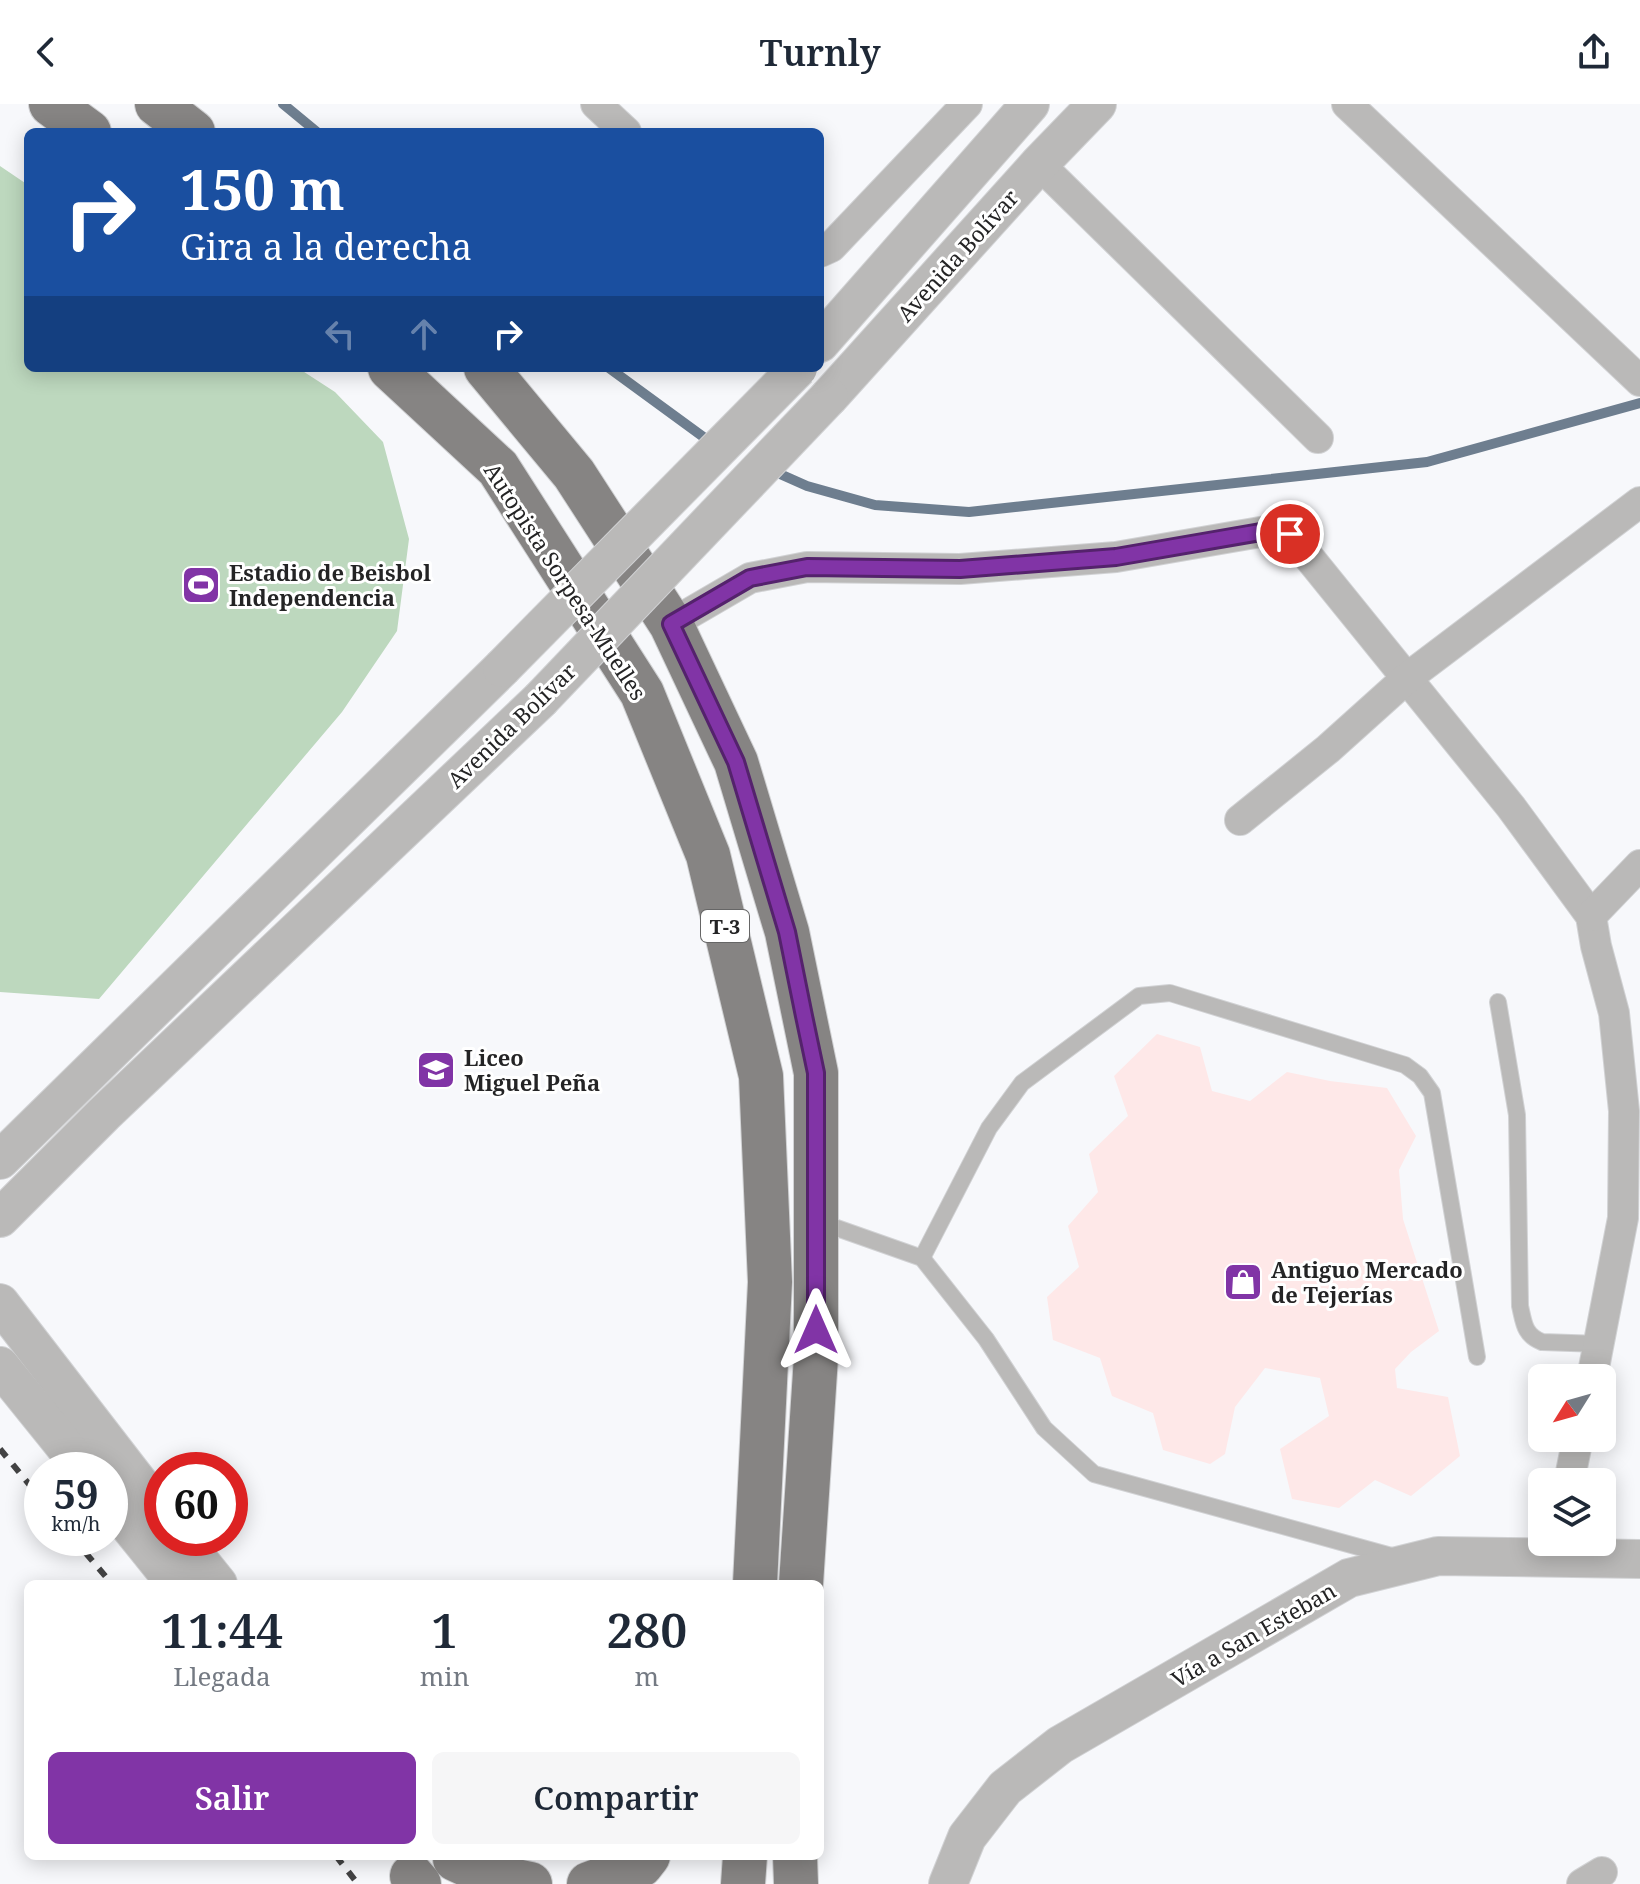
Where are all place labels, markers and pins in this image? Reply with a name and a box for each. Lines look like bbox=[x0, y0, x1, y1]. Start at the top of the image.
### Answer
pin bbox=[1256, 500, 1324, 568]
place label: Estadio de Beisbol Independencia bbox=[229, 557, 431, 612]
sports icon: Estadio de Beisbol Independencia bbox=[180, 564, 222, 606]
place label: Liceo Miguel Peña bbox=[464, 1042, 600, 1097]
school or university icon: Liceo Miguel Peña bbox=[415, 1049, 457, 1091]
place label: Antiguo Mercado de Tejerías bbox=[1271, 1254, 1463, 1309]
shop icon: Antiguo Mercado de Tejerías bbox=[1222, 1261, 1264, 1303]

